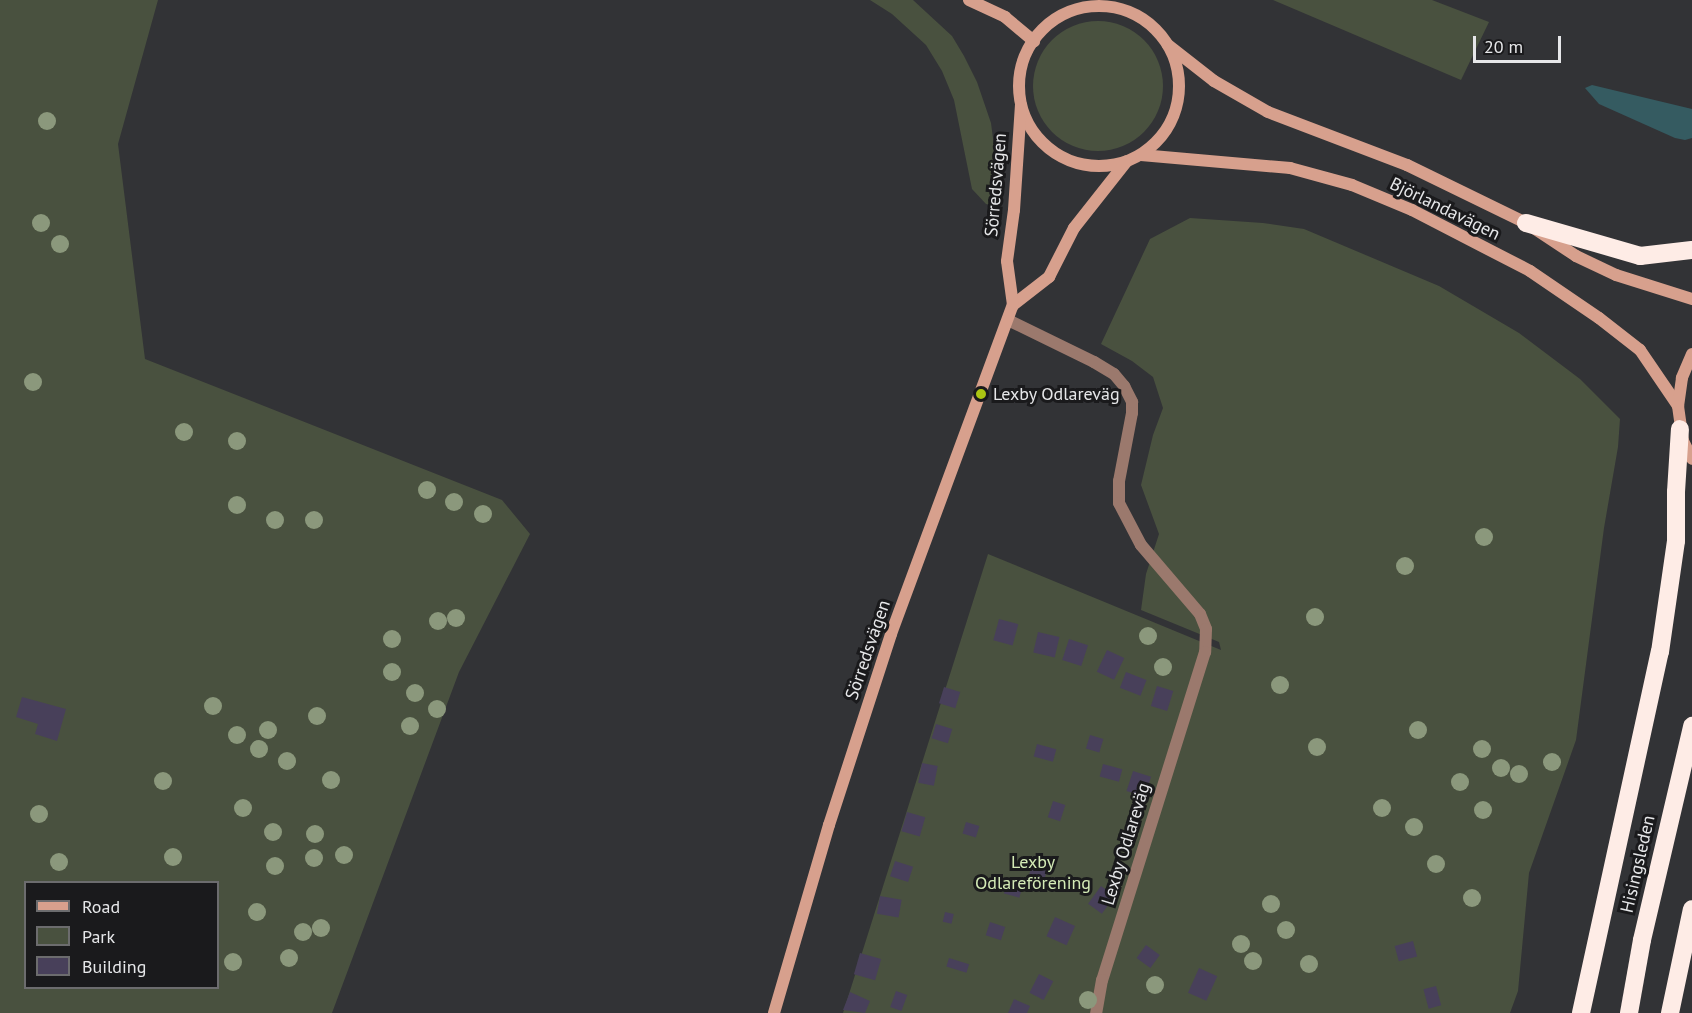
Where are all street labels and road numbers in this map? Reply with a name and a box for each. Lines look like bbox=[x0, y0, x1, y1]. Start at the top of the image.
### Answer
street label: Sörredsvägen bbox=[981, 132, 1011, 238]
street label: Björlandavägen bbox=[1386, 173, 1504, 245]
street label: Sörredsvägen bbox=[841, 597, 895, 703]
street label: Lexby Odlareväg bbox=[1097, 780, 1155, 908]
street label: Hisingsleden bbox=[1616, 813, 1660, 915]

